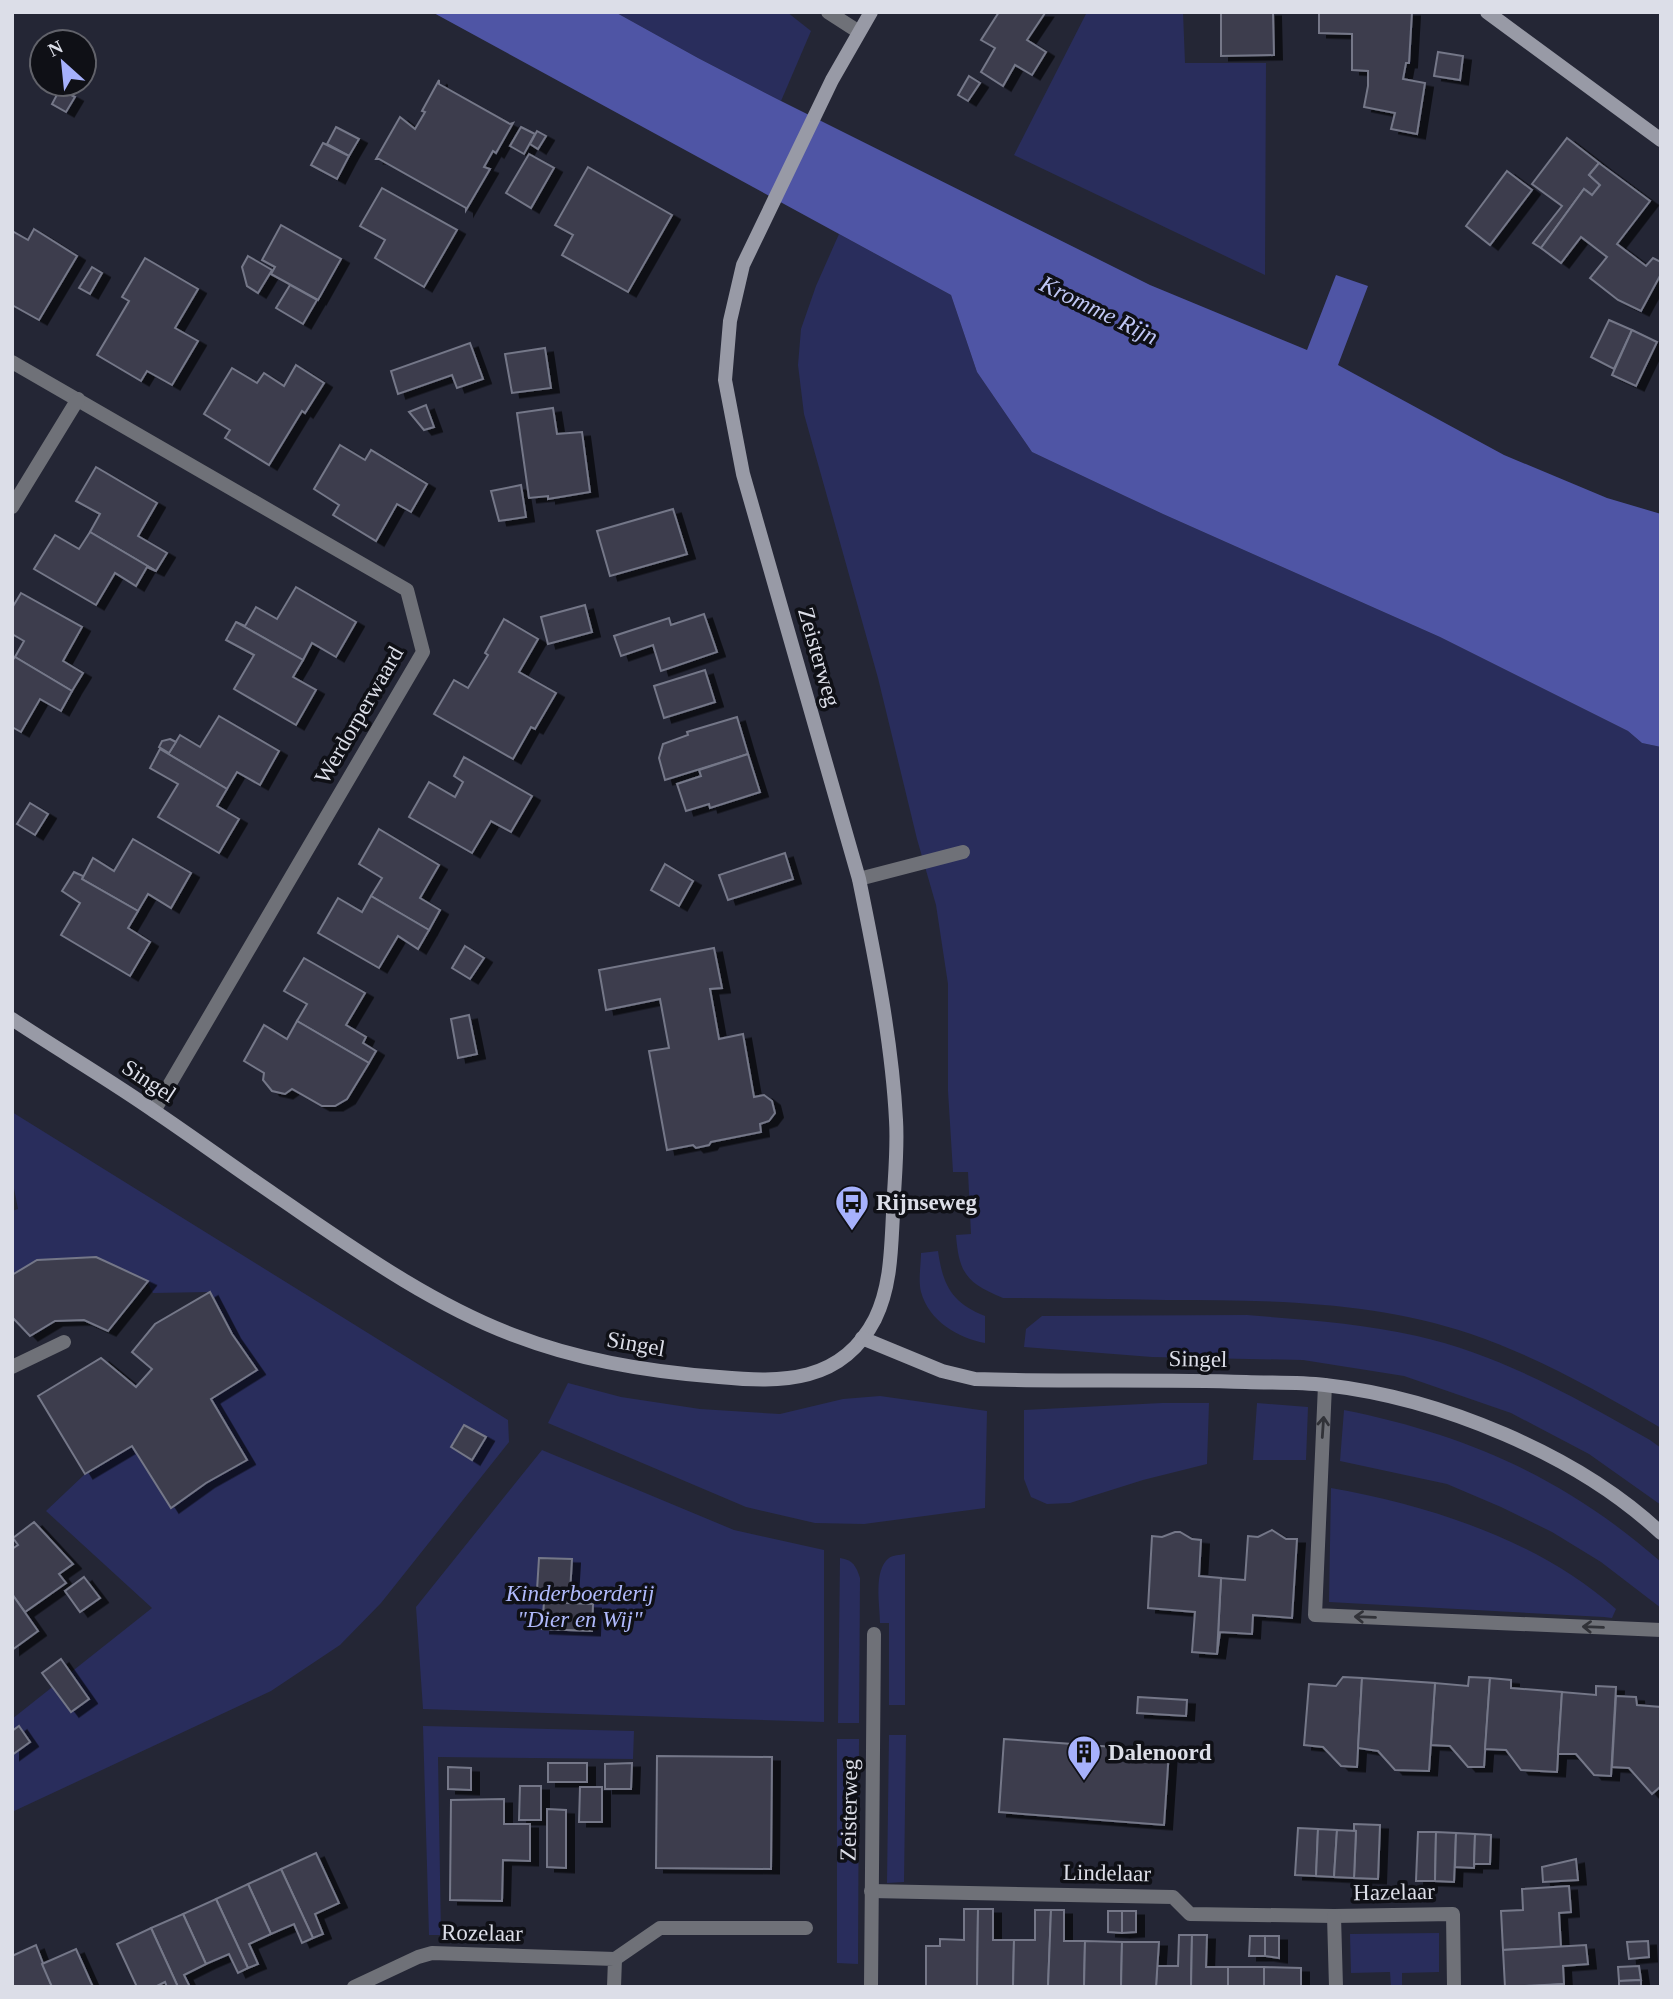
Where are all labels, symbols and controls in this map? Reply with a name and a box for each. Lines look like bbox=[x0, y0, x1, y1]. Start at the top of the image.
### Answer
north arrow bbox=[28, 28, 98, 98]
text: N bbox=[45, 36, 67, 61]
water label: Kromme Rijn bbox=[1035, 270, 1162, 350]
street label: Zeisterweg bbox=[793, 604, 845, 710]
street label: Werdorperwaard bbox=[310, 642, 409, 788]
street label: Singel bbox=[118, 1055, 180, 1107]
bus stop icon: Rijnseweg bbox=[833, 1183, 871, 1232]
place label: Rijnseweg bbox=[876, 1190, 977, 1215]
street label: Singel bbox=[605, 1327, 667, 1361]
street label: Singel bbox=[1168, 1346, 1228, 1372]
one-way arrow bbox=[1317, 1416, 1330, 1439]
park label: Kinderboerderij "Dier en Wij" bbox=[505, 1581, 654, 1632]
one-way arrow bbox=[1355, 1610, 1377, 1623]
one-way arrow bbox=[1581, 1620, 1604, 1633]
building icon: Dalenoord bbox=[1065, 1733, 1103, 1782]
place label: Dalenoord bbox=[1108, 1740, 1212, 1765]
street label: Zeisterweg bbox=[836, 1758, 862, 1861]
street label: Lindelaar bbox=[1063, 1860, 1152, 1886]
street label: Hazelaar bbox=[1353, 1879, 1435, 1905]
street label: Rozelaar bbox=[441, 1920, 523, 1946]

